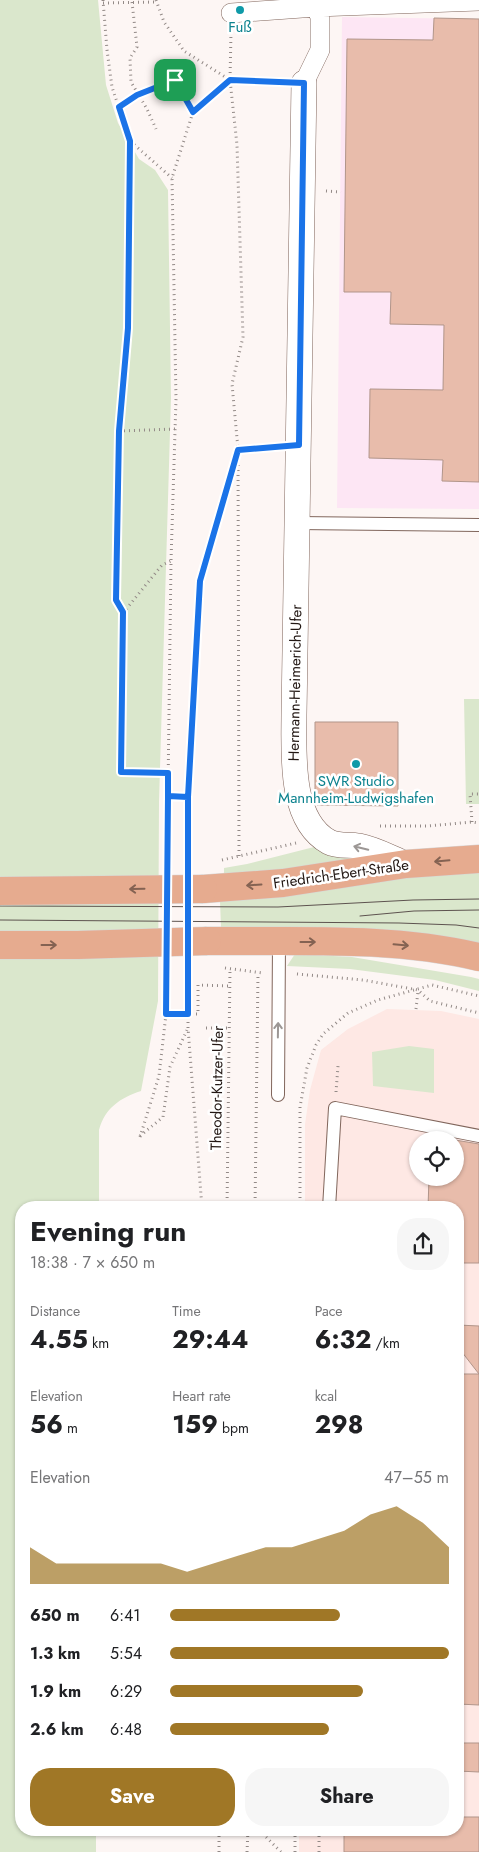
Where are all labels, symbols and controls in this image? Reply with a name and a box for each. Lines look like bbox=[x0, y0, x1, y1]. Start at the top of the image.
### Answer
marker: Fuß bbox=[234, 4, 246, 16]
place label: Fuß bbox=[228, 16, 252, 38]
pin bbox=[154, 59, 196, 101]
icon: arrive bbox=[161, 66, 189, 94]
street label: Hermann-Heimerich-Ufer bbox=[283, 603, 307, 762]
marker: SWR Studio Mannheim-Ludwigshafen bbox=[350, 758, 362, 770]
place label: SWR Studio Mannheim-Ludwigshafen bbox=[278, 770, 434, 809]
one-way arrow bbox=[354, 843, 370, 852]
street label: Friedrich-Ebert-Straße bbox=[272, 854, 410, 894]
one-way arrow bbox=[435, 856, 451, 866]
one-way arrow bbox=[246, 880, 262, 890]
one-way arrow bbox=[129, 885, 145, 894]
one-way arrow bbox=[300, 937, 316, 947]
one-way arrow bbox=[40, 940, 56, 950]
one-way arrow bbox=[393, 940, 409, 949]
one-way arrow bbox=[273, 1022, 283, 1038]
street label: Theodor-Kutzer-Ufer bbox=[205, 1025, 229, 1150]
map controls bbox=[409, 1131, 464, 1186]
button: locate bbox=[409, 1131, 464, 1186]
text: Evening run bbox=[30, 1211, 186, 1252]
button: share bbox=[397, 1218, 449, 1270]
text: 18:38 · 7 × 650 m bbox=[30, 1251, 155, 1274]
text: Distance bbox=[30, 1301, 80, 1321]
text: Time bbox=[172, 1301, 201, 1321]
text: Pace bbox=[315, 1301, 343, 1321]
text: 4.55 bbox=[30, 1321, 88, 1357]
text: 29:44 bbox=[172, 1321, 248, 1357]
text: 6:32 bbox=[315, 1321, 371, 1357]
text: km bbox=[88, 1333, 109, 1353]
text: /km bbox=[371, 1333, 400, 1353]
text: Elevation bbox=[30, 1386, 83, 1406]
text: Heart rate bbox=[172, 1386, 231, 1406]
text: kcal bbox=[315, 1386, 337, 1406]
text: 56 bbox=[30, 1406, 63, 1442]
text: 159 bbox=[172, 1406, 218, 1442]
text: 298 bbox=[315, 1406, 363, 1442]
text: m bbox=[63, 1418, 78, 1438]
text: bpm bbox=[218, 1418, 249, 1438]
text: Elevation bbox=[30, 1466, 90, 1489]
text: 47–55 m bbox=[384, 1466, 449, 1489]
text: 650 m bbox=[30, 1604, 80, 1627]
text: 6:41 bbox=[110, 1604, 141, 1627]
text: 1.3 km bbox=[30, 1642, 80, 1665]
text: 5:54 bbox=[110, 1642, 142, 1665]
text: 1.9 km bbox=[30, 1680, 81, 1703]
text: 6:29 bbox=[110, 1680, 142, 1703]
text: 2.6 km bbox=[30, 1718, 84, 1741]
text: 6:48 bbox=[110, 1718, 142, 1741]
button: Save bbox=[30, 1768, 235, 1826]
button: Share bbox=[245, 1768, 449, 1826]

